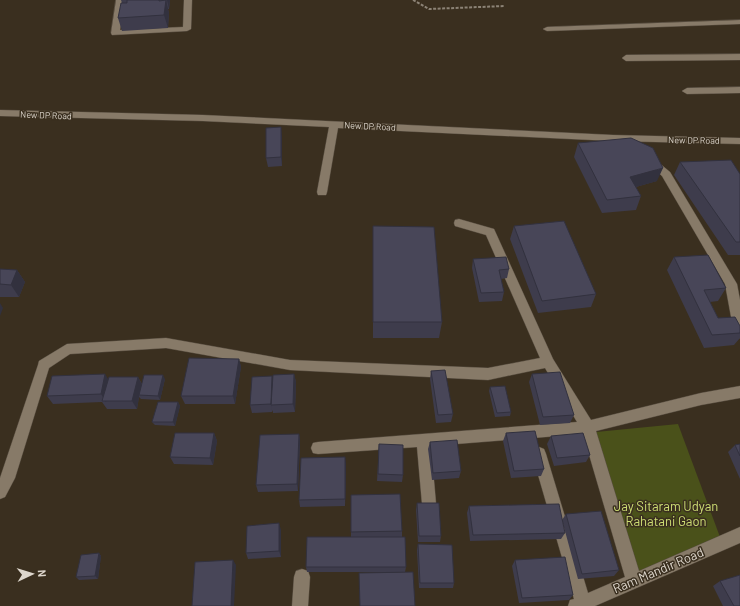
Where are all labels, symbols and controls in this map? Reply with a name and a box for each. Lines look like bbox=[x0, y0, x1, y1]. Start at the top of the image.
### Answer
street label: New DP Road bbox=[20, 109, 72, 121]
street label: New DP Road bbox=[344, 119, 396, 133]
street label: New DP Road bbox=[668, 134, 720, 146]
park label: Jay Sitaram Udyan Rahatani Gaon bbox=[614, 498, 718, 529]
street label: Ram Mandir Road bbox=[610, 544, 706, 596]
north arrow bbox=[12, 554, 52, 594]
text: N bbox=[36, 569, 49, 577]

